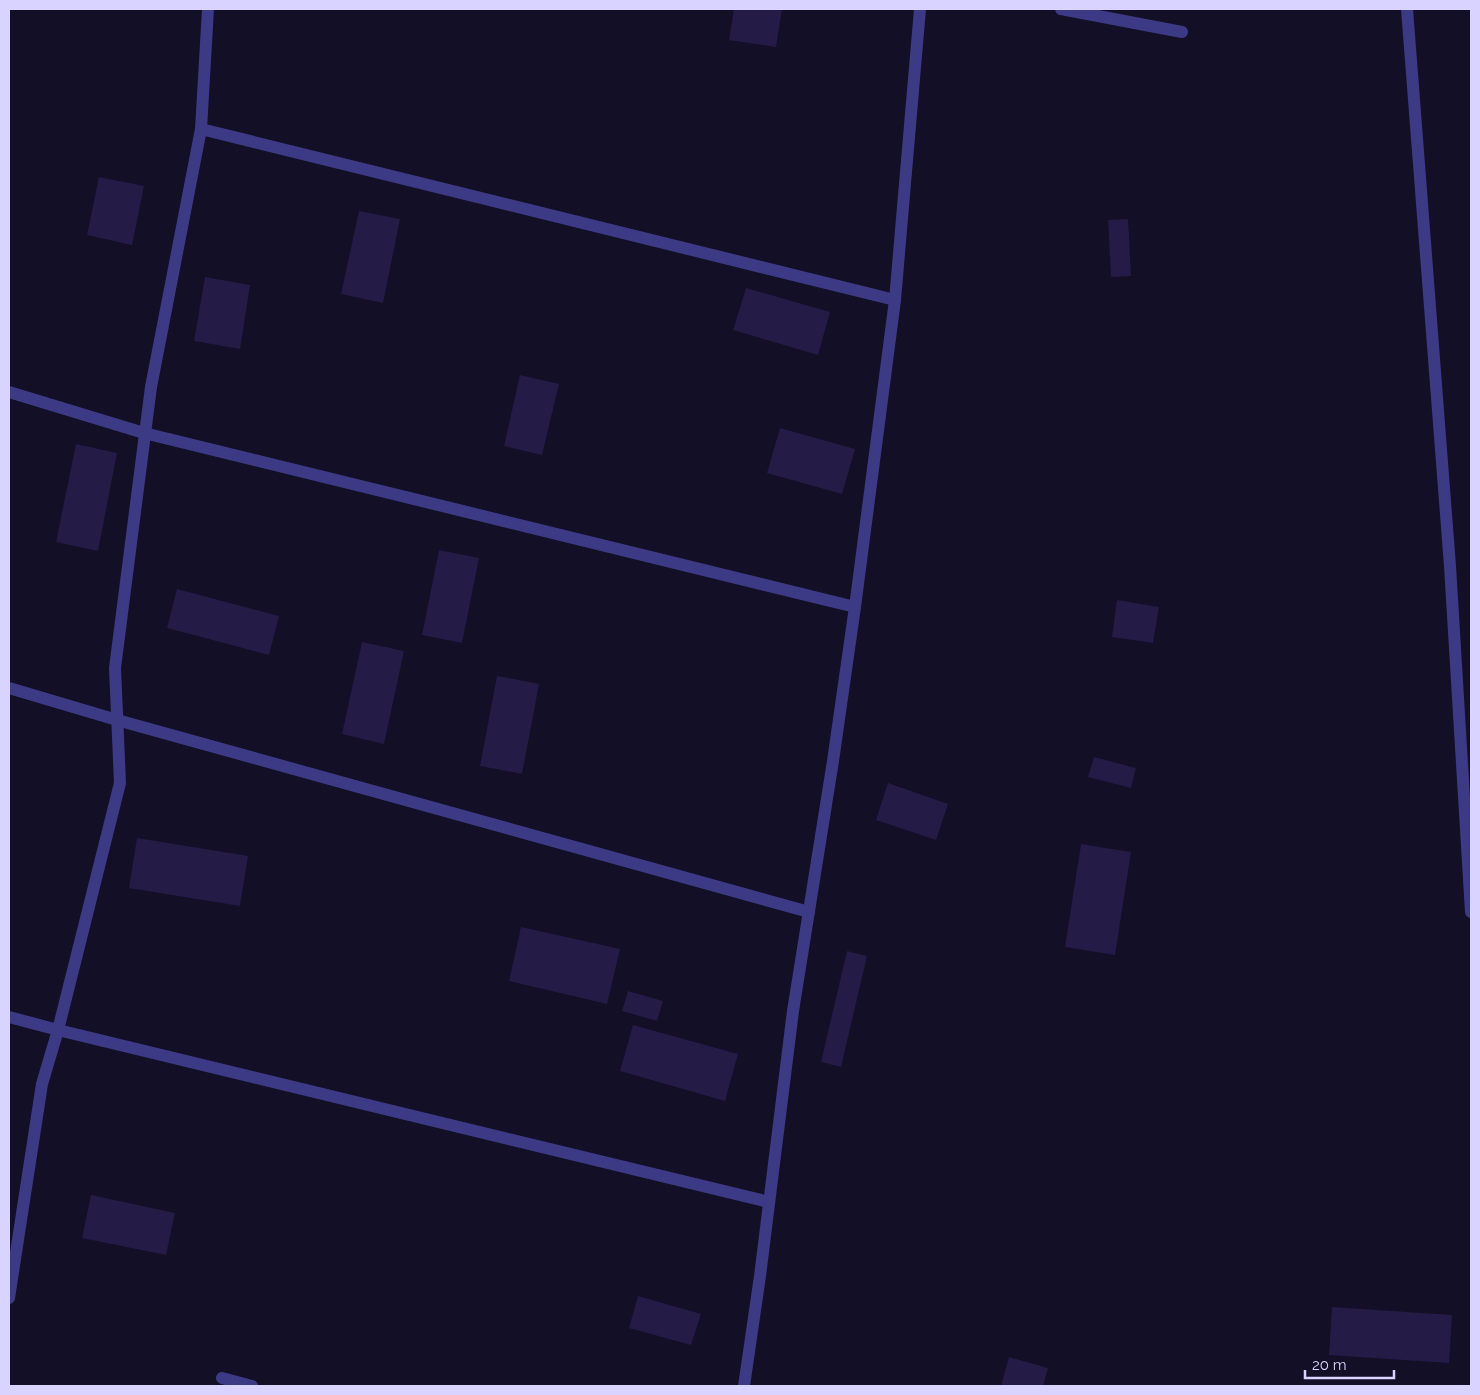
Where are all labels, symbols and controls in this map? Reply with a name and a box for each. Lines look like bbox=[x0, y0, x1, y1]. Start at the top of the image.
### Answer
scale bar bbox=[1305, 1348, 1394, 1380]
text: 20 m bbox=[1312, 1356, 1347, 1374]

